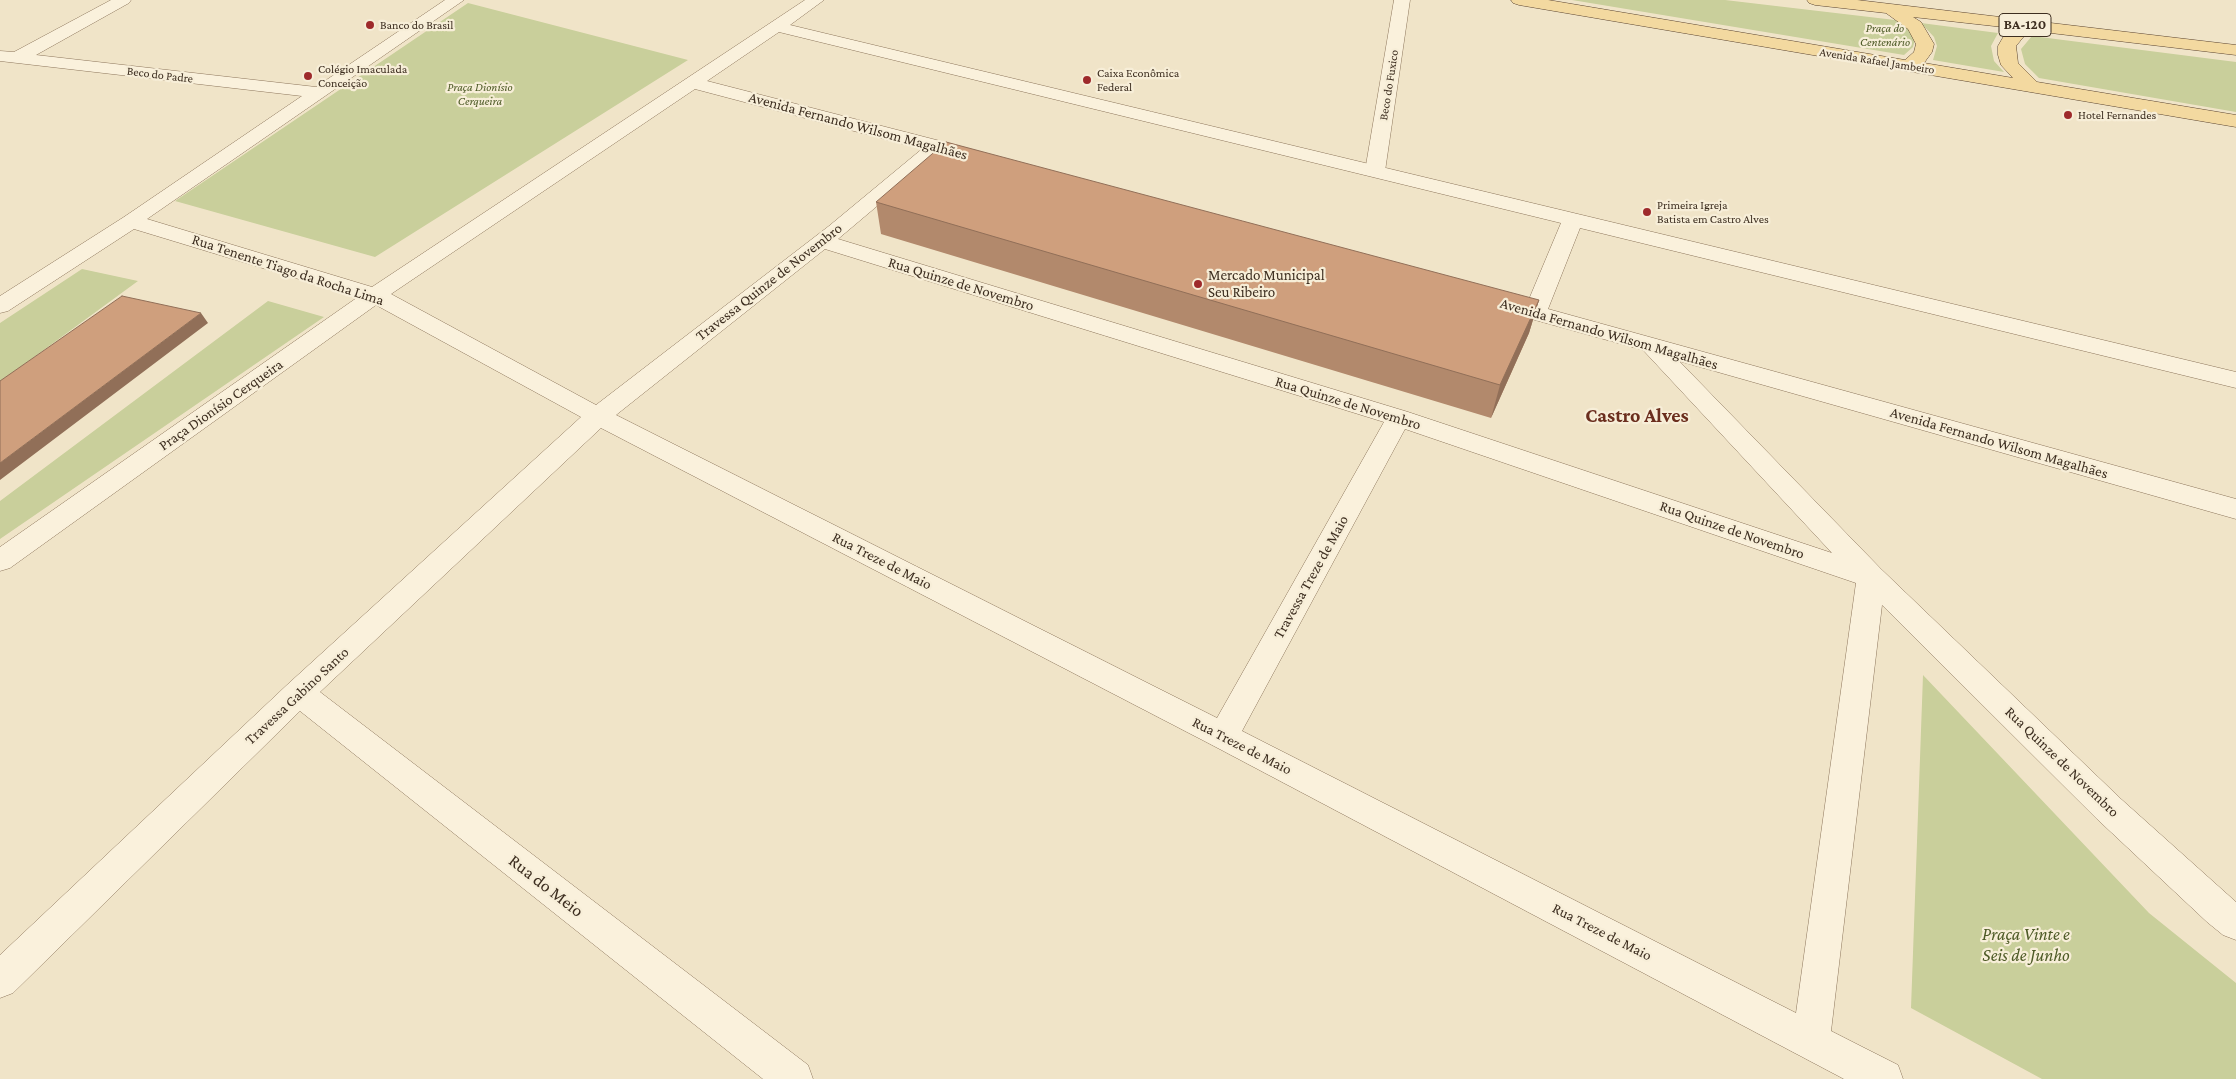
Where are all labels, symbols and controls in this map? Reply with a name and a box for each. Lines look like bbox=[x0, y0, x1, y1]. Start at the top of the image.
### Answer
road number: BA-120 bbox=[1999, 14, 2051, 36]
place label: Banco do Brasil bbox=[380, 18, 453, 32]
marker: Banco do Brasil bbox=[364, 19, 376, 31]
park label: Praça do Centenário bbox=[1860, 21, 1910, 49]
street label: Avenida Rafael Jambeiro bbox=[1819, 45, 1935, 77]
street label: Beco do Fuxico bbox=[1376, 49, 1402, 121]
place label: Colégio Imaculada Conceição bbox=[318, 62, 407, 90]
street label: Beco do Padre bbox=[126, 64, 194, 86]
place label: Caixa Econômica Federal bbox=[1097, 66, 1179, 94]
marker: Colégio Imaculada Conceição bbox=[302, 70, 314, 82]
marker: Caixa Econômica Federal bbox=[1081, 74, 1093, 86]
park label: Praça Dionísio Cerqueira bbox=[447, 80, 513, 108]
street label: Avenida Fernando Wilsom Magalhães bbox=[747, 88, 969, 164]
place label: Hotel Fernandes bbox=[2078, 108, 2156, 122]
marker: Hotel Fernandes bbox=[2062, 109, 2074, 121]
place label: Primeira Igreja Batista em Castro Alves bbox=[1657, 198, 1769, 226]
marker: Primeira Igreja Batista em Castro Alves bbox=[1641, 206, 1653, 218]
street label: Travessa Quinze de Novembro bbox=[692, 219, 846, 345]
street label: Rua Tenente Tiago da Rocha Lima bbox=[190, 230, 386, 310]
street label: Rua Quinze de Novembro bbox=[886, 253, 1036, 315]
place label: Mercado Municipal Seu Ribeiro bbox=[1208, 266, 1325, 301]
marker: Mercado Municipal Seu Ribeiro bbox=[1192, 278, 1204, 290]
street label: Avenida Fernando Wilsom Magalhães bbox=[1498, 294, 1720, 374]
street label: Praça Dionísio Cerqueira bbox=[155, 355, 287, 455]
street label: Rua Quinze de Novembro bbox=[1273, 372, 1423, 434]
street label: Avenida Fernando Wilsom Magalhães bbox=[1888, 403, 2110, 483]
district label: Castro Alves bbox=[1585, 404, 1689, 428]
street label: Rua Quinze de Novembro bbox=[1657, 497, 1807, 563]
street label: Travessa Treze de Maio bbox=[1270, 512, 1352, 642]
street label: Rua Treze de Maio bbox=[829, 528, 935, 594]
street label: Travessa Gabino Santo bbox=[241, 643, 353, 749]
street label: Rua Quinze de Novembro bbox=[2001, 703, 2123, 821]
street label: Rua Treze de Maio bbox=[1189, 713, 1295, 779]
street label: Rua do Meio bbox=[504, 850, 588, 922]
street label: Rua Treze de Maio bbox=[1549, 899, 1655, 965]
park label: Praça Vinte e Seis de Junho bbox=[1982, 923, 2070, 966]

